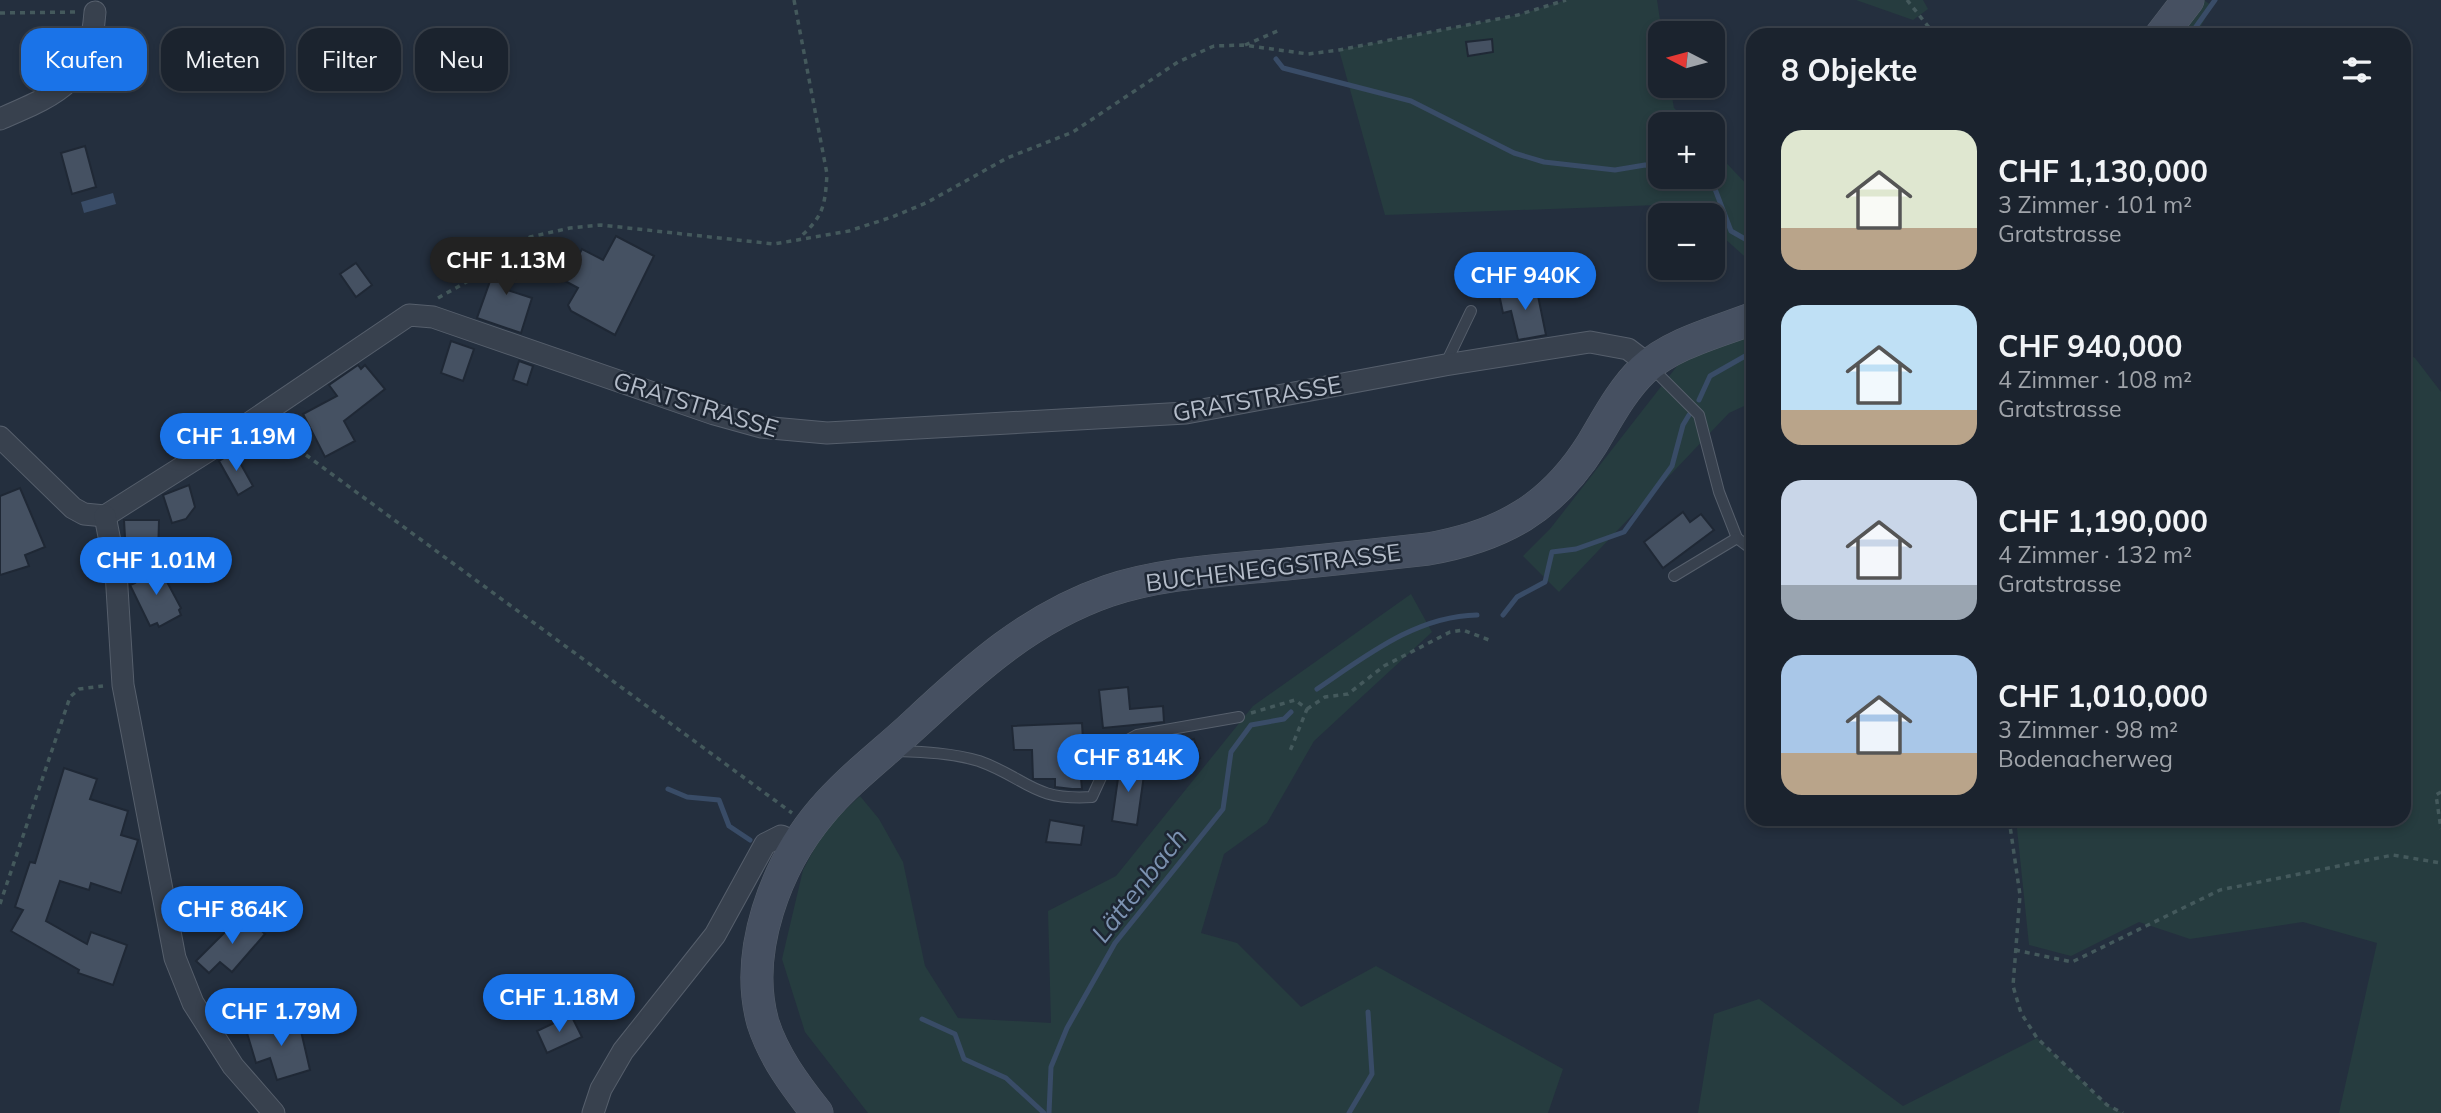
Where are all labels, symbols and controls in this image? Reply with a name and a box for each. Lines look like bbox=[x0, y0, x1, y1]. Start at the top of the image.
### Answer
north arrow bbox=[1648, 21, 1726, 98]
map controls bbox=[1648, 21, 1725, 280]
chip: Kaufen bbox=[21, 28, 147, 91]
chip: Mieten bbox=[161, 28, 284, 91]
chip: Filter bbox=[298, 28, 401, 91]
chip: Neu bbox=[415, 28, 508, 91]
text: 8 Objekte bbox=[1781, 51, 1917, 89]
icon: filters bbox=[2338, 51, 2376, 89]
button: + bbox=[1648, 112, 1725, 189]
text: CHF 1,130,000 bbox=[1998, 152, 2208, 190]
icon: home bbox=[1837, 158, 1921, 242]
text: 3 Zimmer · 101 m² bbox=[1998, 190, 2192, 219]
button: − bbox=[1648, 203, 1725, 280]
text: Gratstrasse bbox=[1998, 219, 2122, 248]
pin: CHF 1.13M bbox=[426, 238, 586, 297]
text: CHF 1.13M bbox=[446, 245, 566, 274]
pin: CHF 940K bbox=[1453, 252, 1597, 312]
text: CHF 940K bbox=[1470, 260, 1580, 289]
text: CHF 940,000 bbox=[1998, 327, 2183, 365]
icon: home bbox=[1837, 333, 1921, 417]
street label: GRATSTRASSE bbox=[610, 365, 782, 443]
text: 4 Zimmer · 108 m² bbox=[1998, 365, 2192, 394]
street label: GRATSTRASSE bbox=[1170, 368, 1344, 428]
text: Gratstrasse bbox=[1998, 394, 2122, 423]
pin: CHF 1.19M bbox=[156, 414, 316, 473]
text: CHF 1.19M bbox=[176, 421, 296, 450]
text: CHF 1,190,000 bbox=[1998, 502, 2208, 540]
icon: home bbox=[1837, 508, 1921, 592]
street label: BUCHENEGGSTRASSE bbox=[1144, 536, 1402, 598]
pin: CHF 1.01M bbox=[76, 538, 236, 597]
text: 4 Zimmer · 132 m² bbox=[1998, 540, 2192, 569]
text: CHF 1.01M bbox=[96, 545, 216, 574]
text: Gratstrasse bbox=[1998, 569, 2122, 598]
text: CHF 1,010,000 bbox=[1998, 677, 2208, 715]
icon: home bbox=[1837, 683, 1921, 767]
text: 3 Zimmer · 98 m² bbox=[1998, 715, 2178, 744]
pin: CHF 814K bbox=[1056, 734, 1200, 794]
text: CHF 814K bbox=[1073, 742, 1183, 771]
text: Bodenacherweg bbox=[1998, 744, 2173, 773]
water label: Lättenbach bbox=[1084, 821, 1194, 949]
pin: CHF 864K bbox=[160, 886, 304, 946]
text: CHF 864K bbox=[177, 894, 287, 923]
pin: CHF 1.18M bbox=[479, 974, 639, 1034]
text: CHF 1.18M bbox=[499, 982, 619, 1011]
pin: CHF 1.79M bbox=[201, 988, 361, 1048]
text: CHF 1.79M bbox=[221, 996, 341, 1025]

